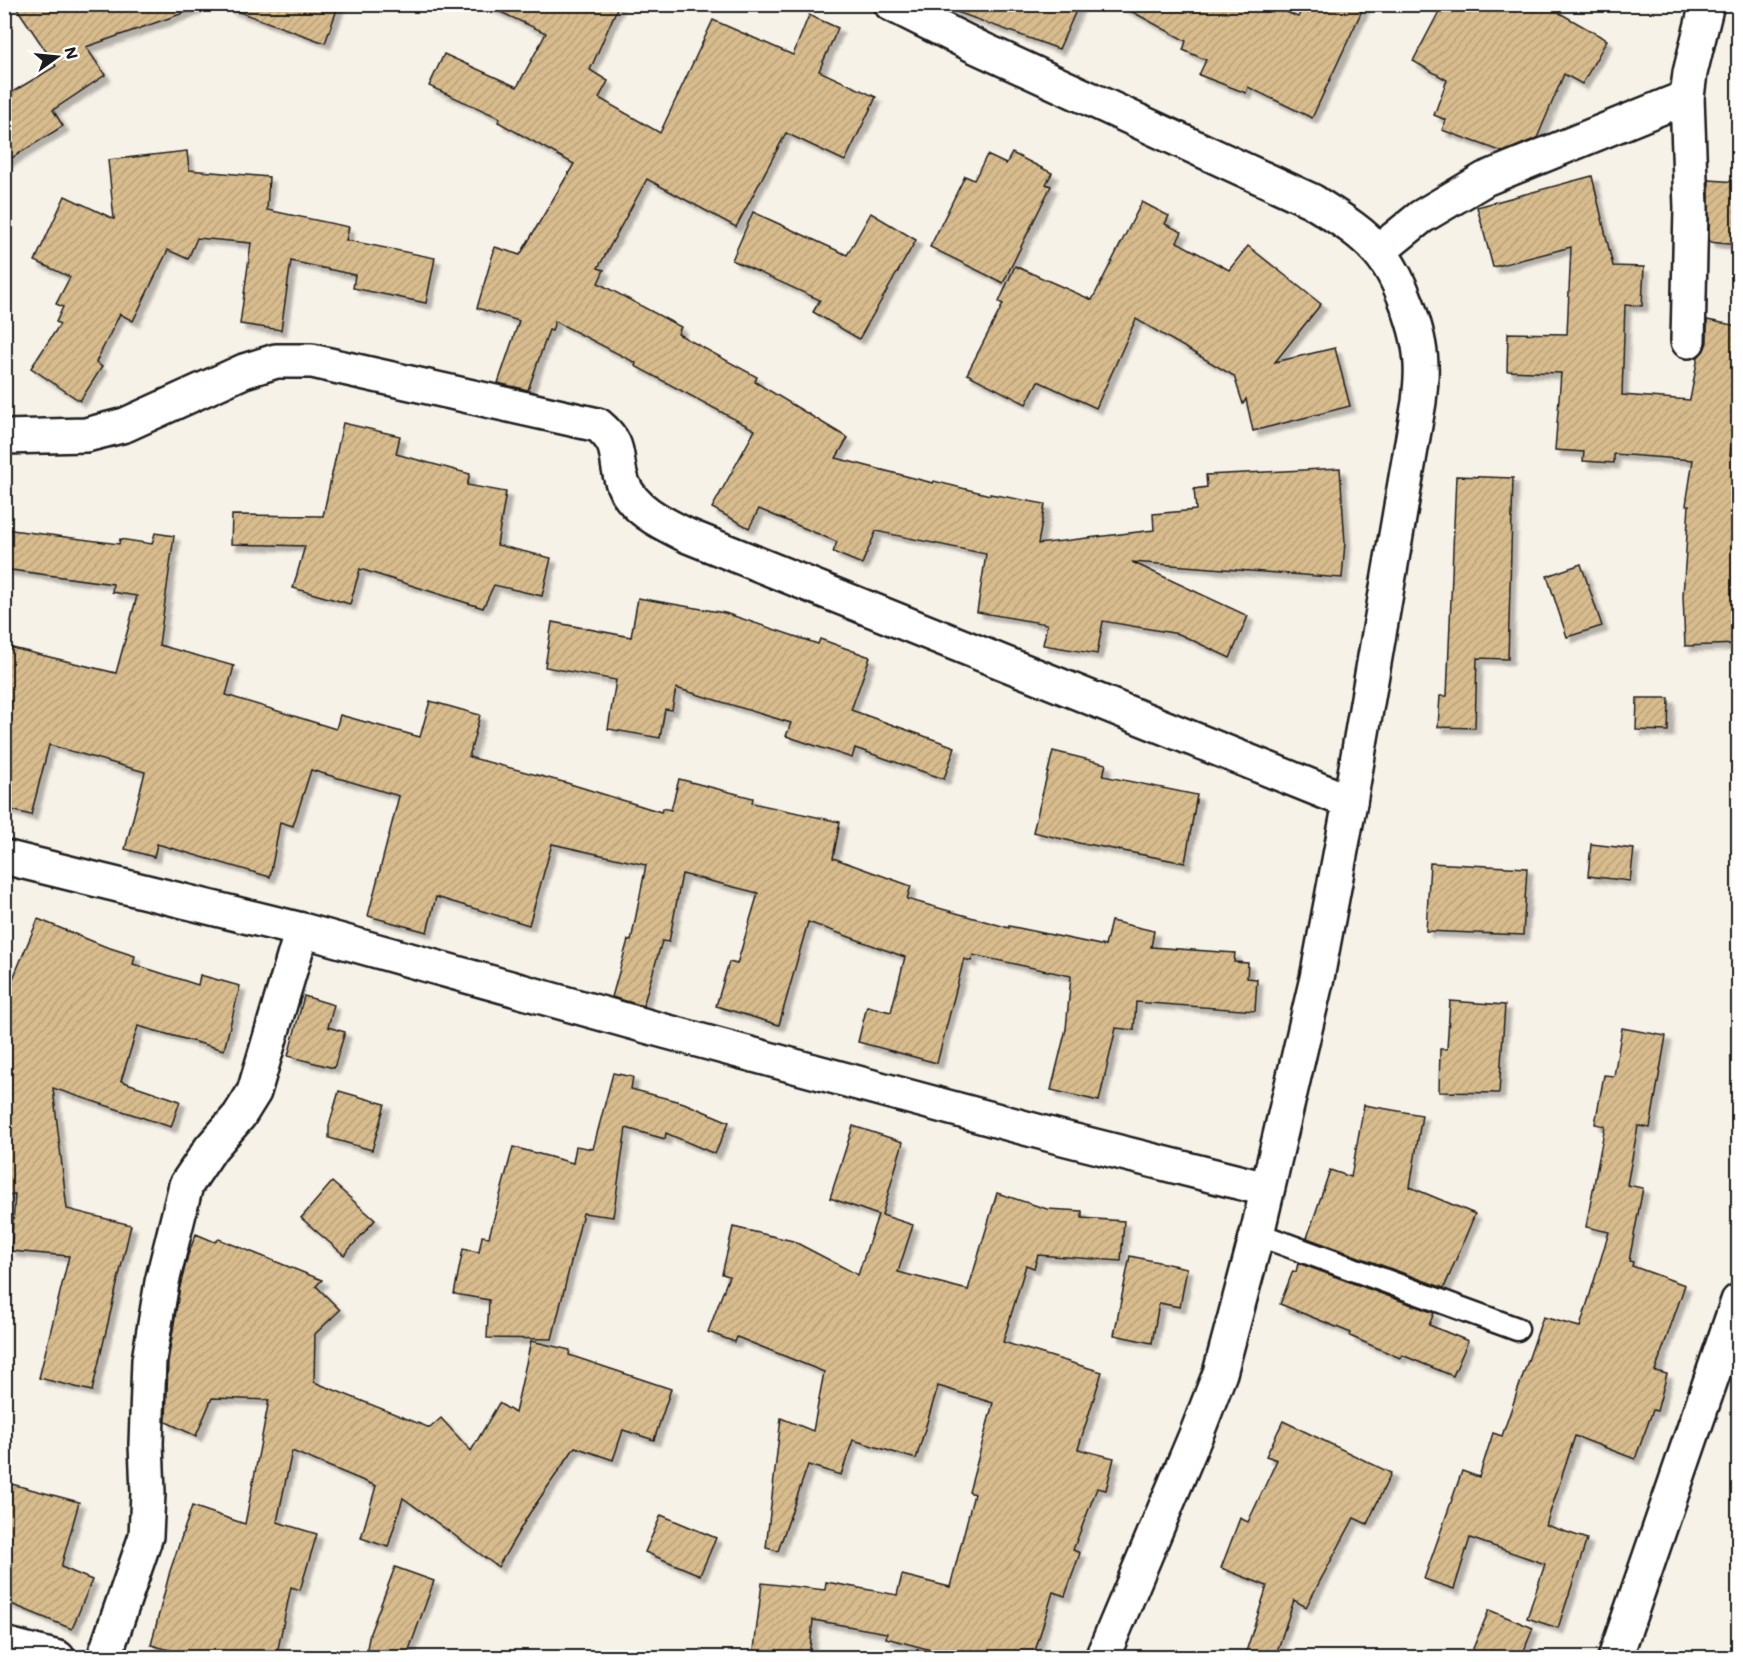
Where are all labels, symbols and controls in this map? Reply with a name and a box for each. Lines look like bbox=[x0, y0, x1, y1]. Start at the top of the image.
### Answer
north arrow bbox=[27, 27, 87, 87]
text: N bbox=[60, 44, 84, 62]

